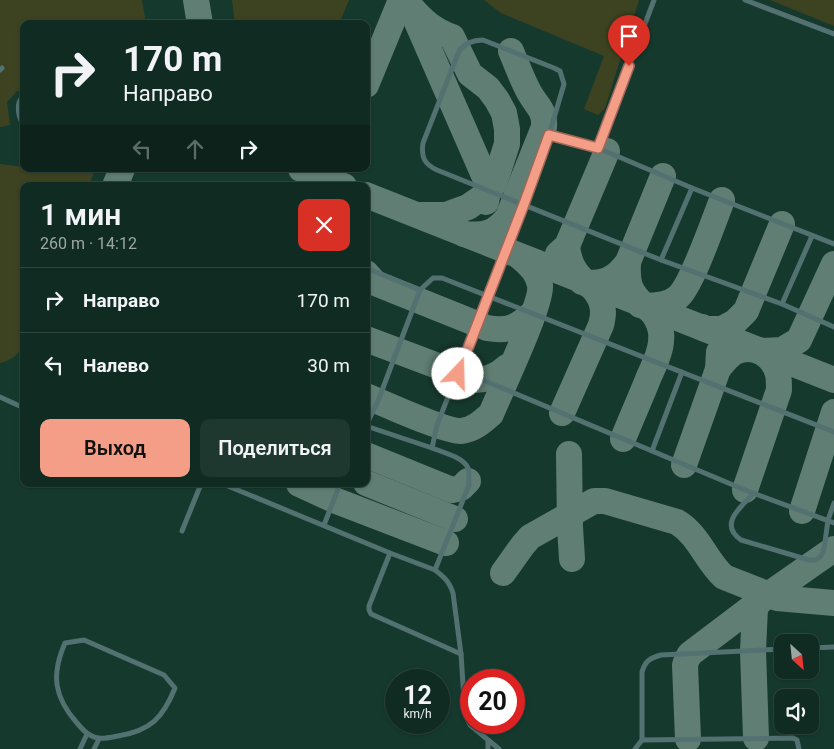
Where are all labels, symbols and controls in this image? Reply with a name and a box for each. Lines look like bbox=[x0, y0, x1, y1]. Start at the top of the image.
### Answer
pin bbox=[608, 15, 650, 66]
icon: arrive bbox=[615, 22, 643, 50]
text: 170 m bbox=[123, 39, 222, 80]
icon: right bbox=[40, 40, 105, 105]
text: Направо bbox=[123, 81, 213, 106]
icon: left bbox=[128, 135, 156, 163]
icon: ahead bbox=[181, 135, 209, 163]
icon: right bbox=[234, 135, 262, 163]
text: 1 мин bbox=[40, 197, 121, 232]
button: close bbox=[298, 199, 350, 251]
text: 260 m · 14:12 bbox=[40, 234, 137, 253]
icon: right bbox=[40, 286, 68, 314]
text: Направо bbox=[83, 289, 160, 312]
text: 170 m bbox=[297, 289, 350, 312]
position arrow bbox=[431, 347, 483, 399]
icon: left bbox=[40, 351, 68, 379]
text: Налево bbox=[83, 354, 149, 377]
text: 30 m bbox=[307, 354, 350, 377]
button: Выход bbox=[40, 419, 190, 477]
button: Поделиться bbox=[200, 419, 350, 477]
north arrow bbox=[774, 634, 819, 679]
map controls bbox=[774, 634, 819, 734]
speed limit sign: 20 bbox=[460, 669, 525, 734]
text: 12 bbox=[403, 681, 432, 710]
button: sound bbox=[774, 689, 819, 734]
text: km/h bbox=[403, 707, 432, 721]

